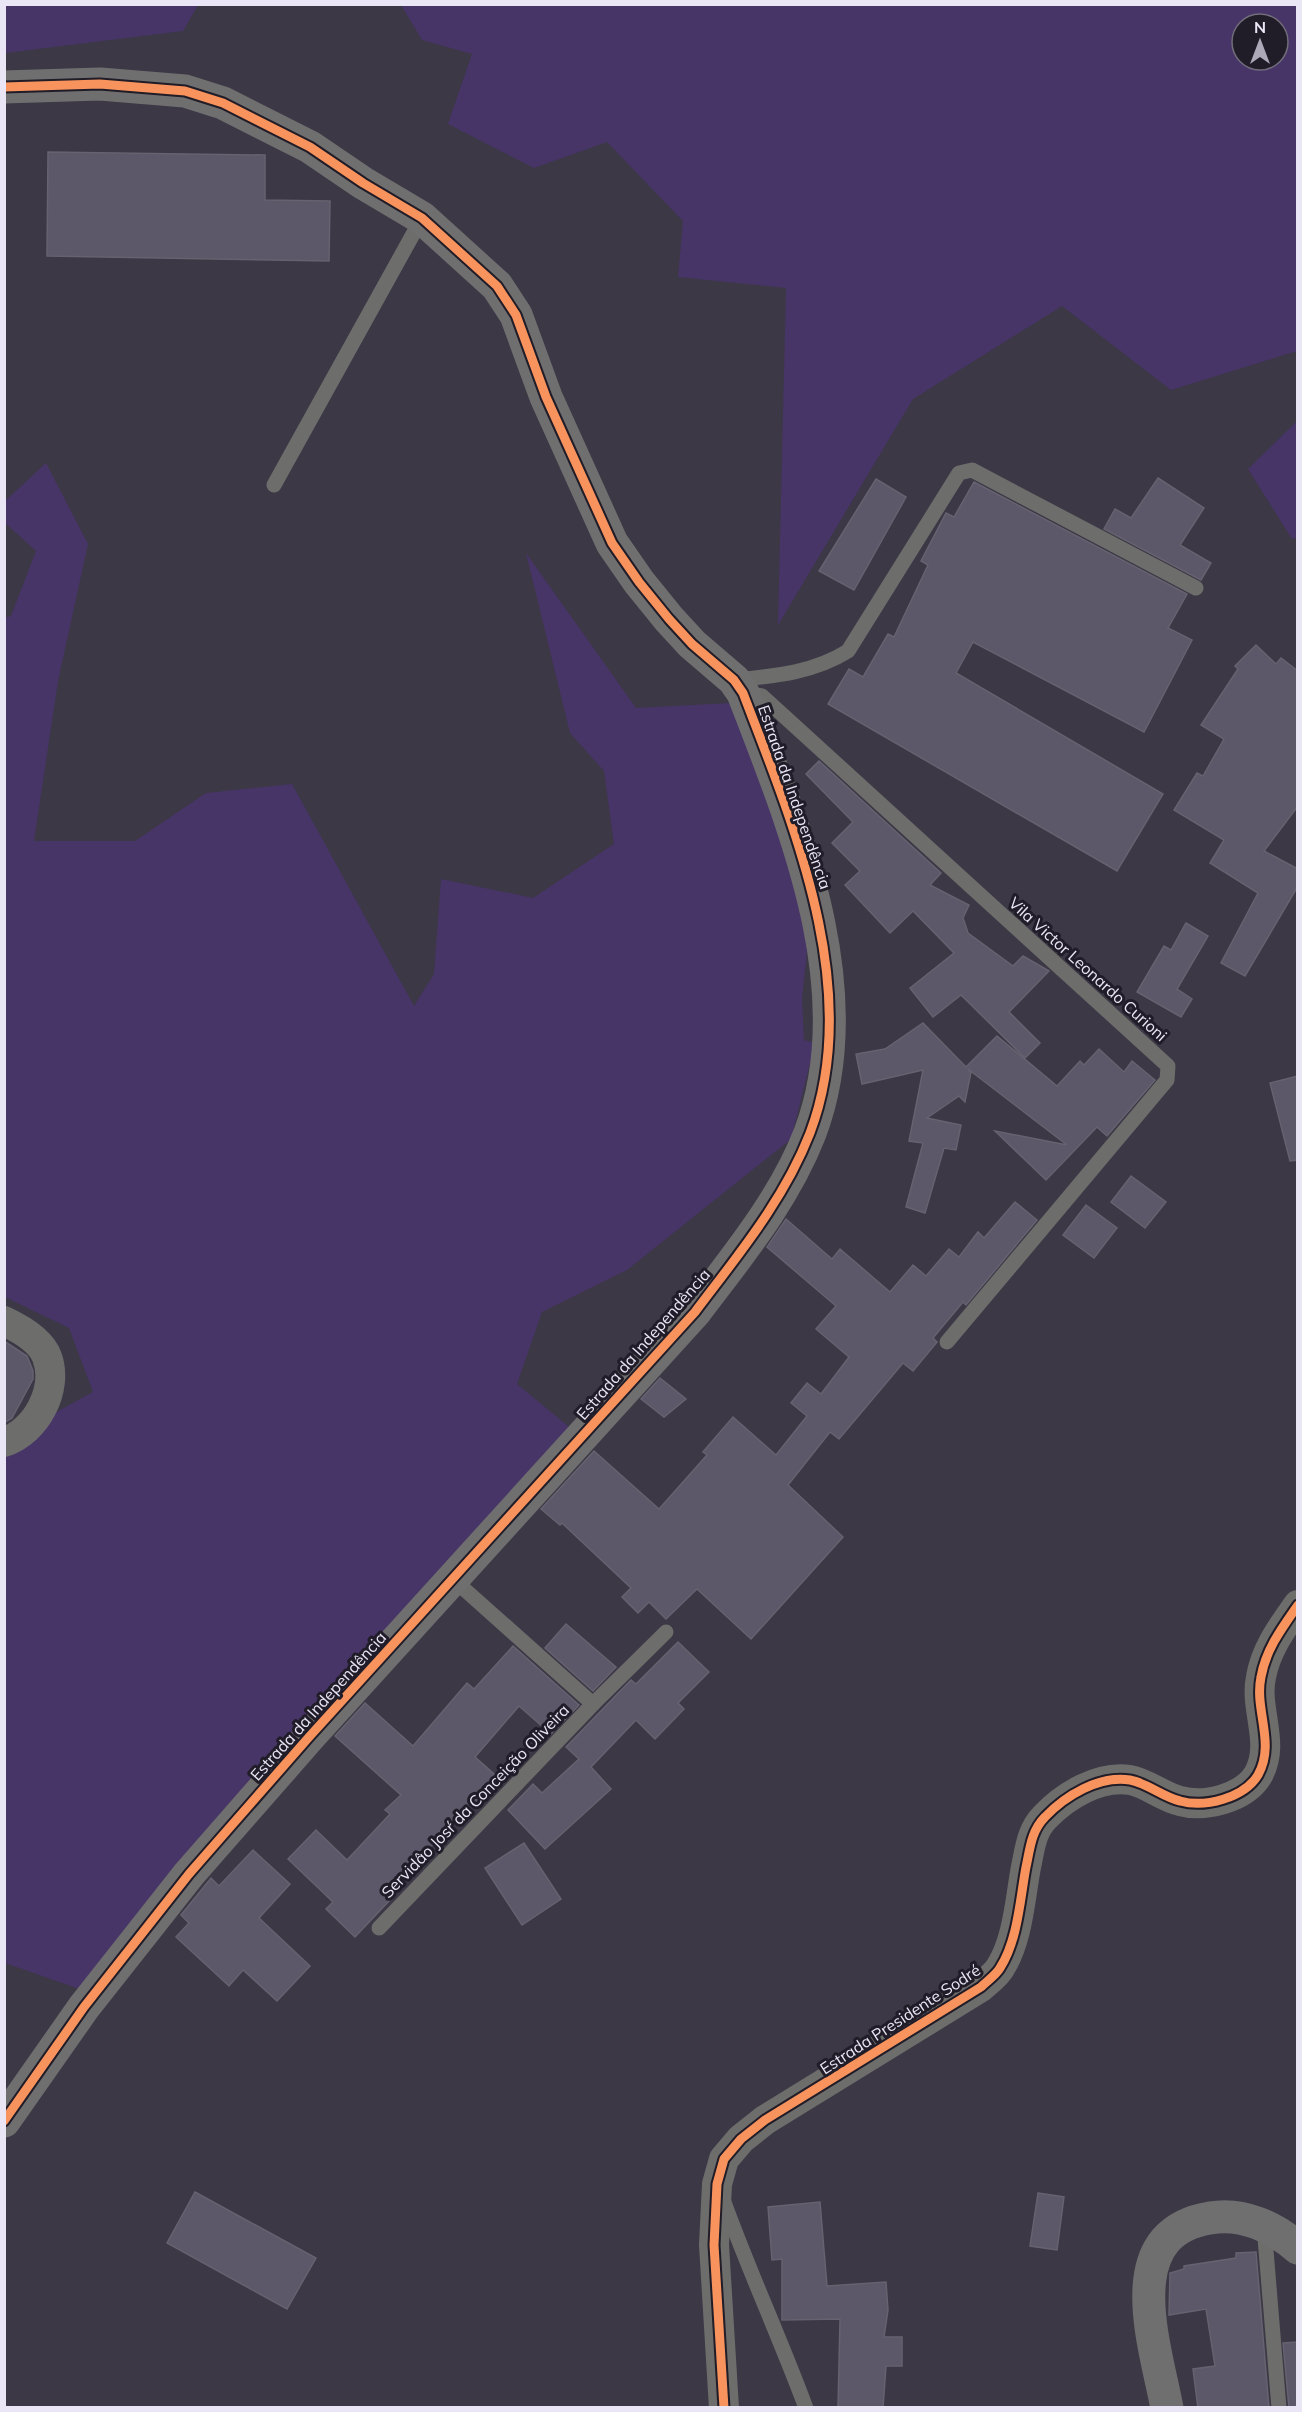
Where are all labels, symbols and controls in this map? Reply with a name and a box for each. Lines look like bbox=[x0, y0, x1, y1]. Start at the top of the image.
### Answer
north arrow bbox=[1230, 12, 1290, 72]
text: N bbox=[1254, 17, 1266, 37]
street label: Estrada da Independência bbox=[754, 702, 836, 892]
street label: Vila Victor Leonardo Curioni bbox=[1005, 893, 1171, 1045]
street label: Estrada da Independência bbox=[572, 1264, 714, 1424]
street label: Estrada da Independência bbox=[246, 1627, 390, 1785]
street label: Servidâo Josŕ da Conceição Oliveira bbox=[377, 1700, 573, 1902]
street label: Estrada Presidente Sodré bbox=[816, 1960, 984, 2078]

